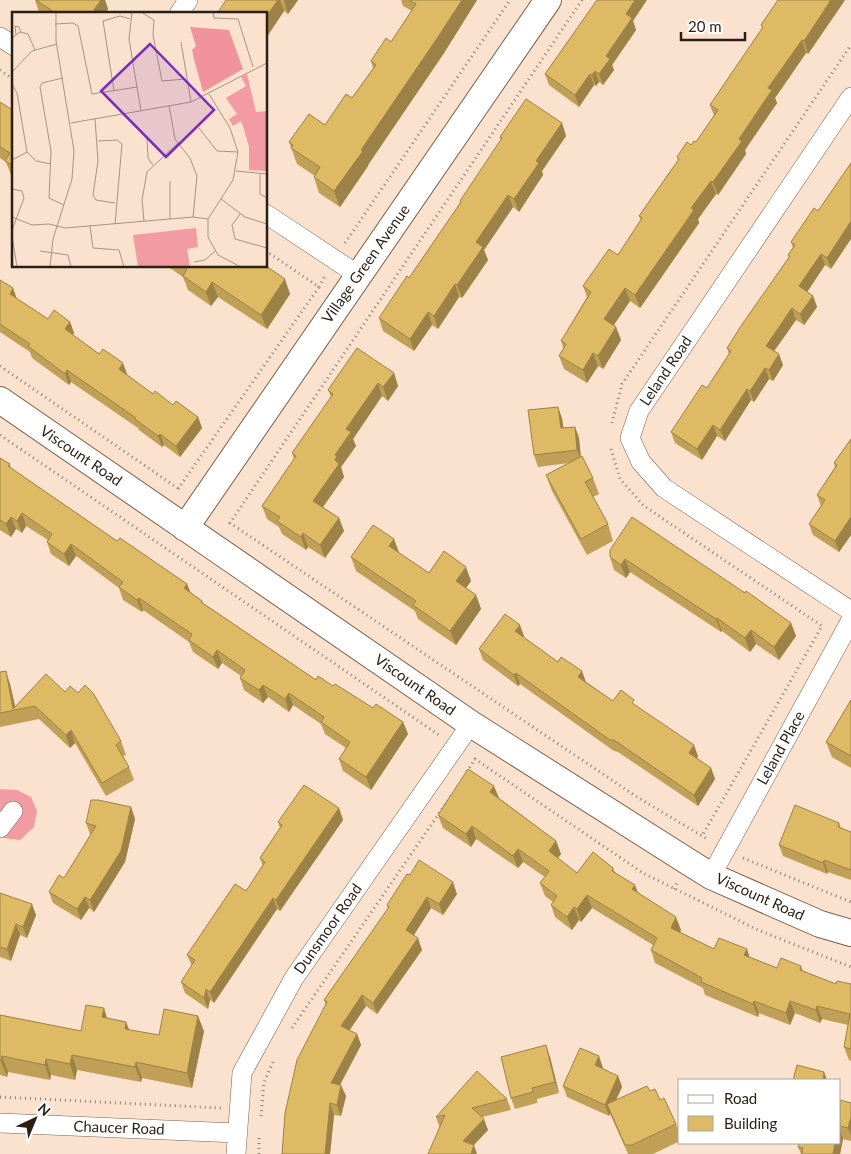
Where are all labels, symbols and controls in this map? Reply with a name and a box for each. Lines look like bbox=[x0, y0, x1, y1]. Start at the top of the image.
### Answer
scale bar bbox=[681, 10, 745, 42]
inset map bbox=[12, 12, 268, 268]
text: 20 m bbox=[688, 17, 722, 35]
street label: Village Green Avenue bbox=[317, 200, 413, 326]
street label: Leland Road bbox=[635, 332, 695, 409]
street label: Viscount Road bbox=[37, 421, 126, 489]
street label: Viscount Road bbox=[372, 650, 460, 719]
street label: Leland Place bbox=[752, 707, 808, 788]
street label: Viscount Road bbox=[713, 869, 807, 924]
street label: Dunsmoor Road bbox=[289, 880, 365, 977]
legend bbox=[678, 1079, 841, 1144]
text: Road bbox=[724, 1089, 757, 1107]
north arrow bbox=[10, 1094, 60, 1144]
text: N bbox=[35, 1099, 54, 1119]
text: Building bbox=[724, 1114, 777, 1132]
street label: Chaucer Road bbox=[73, 1116, 165, 1138]

